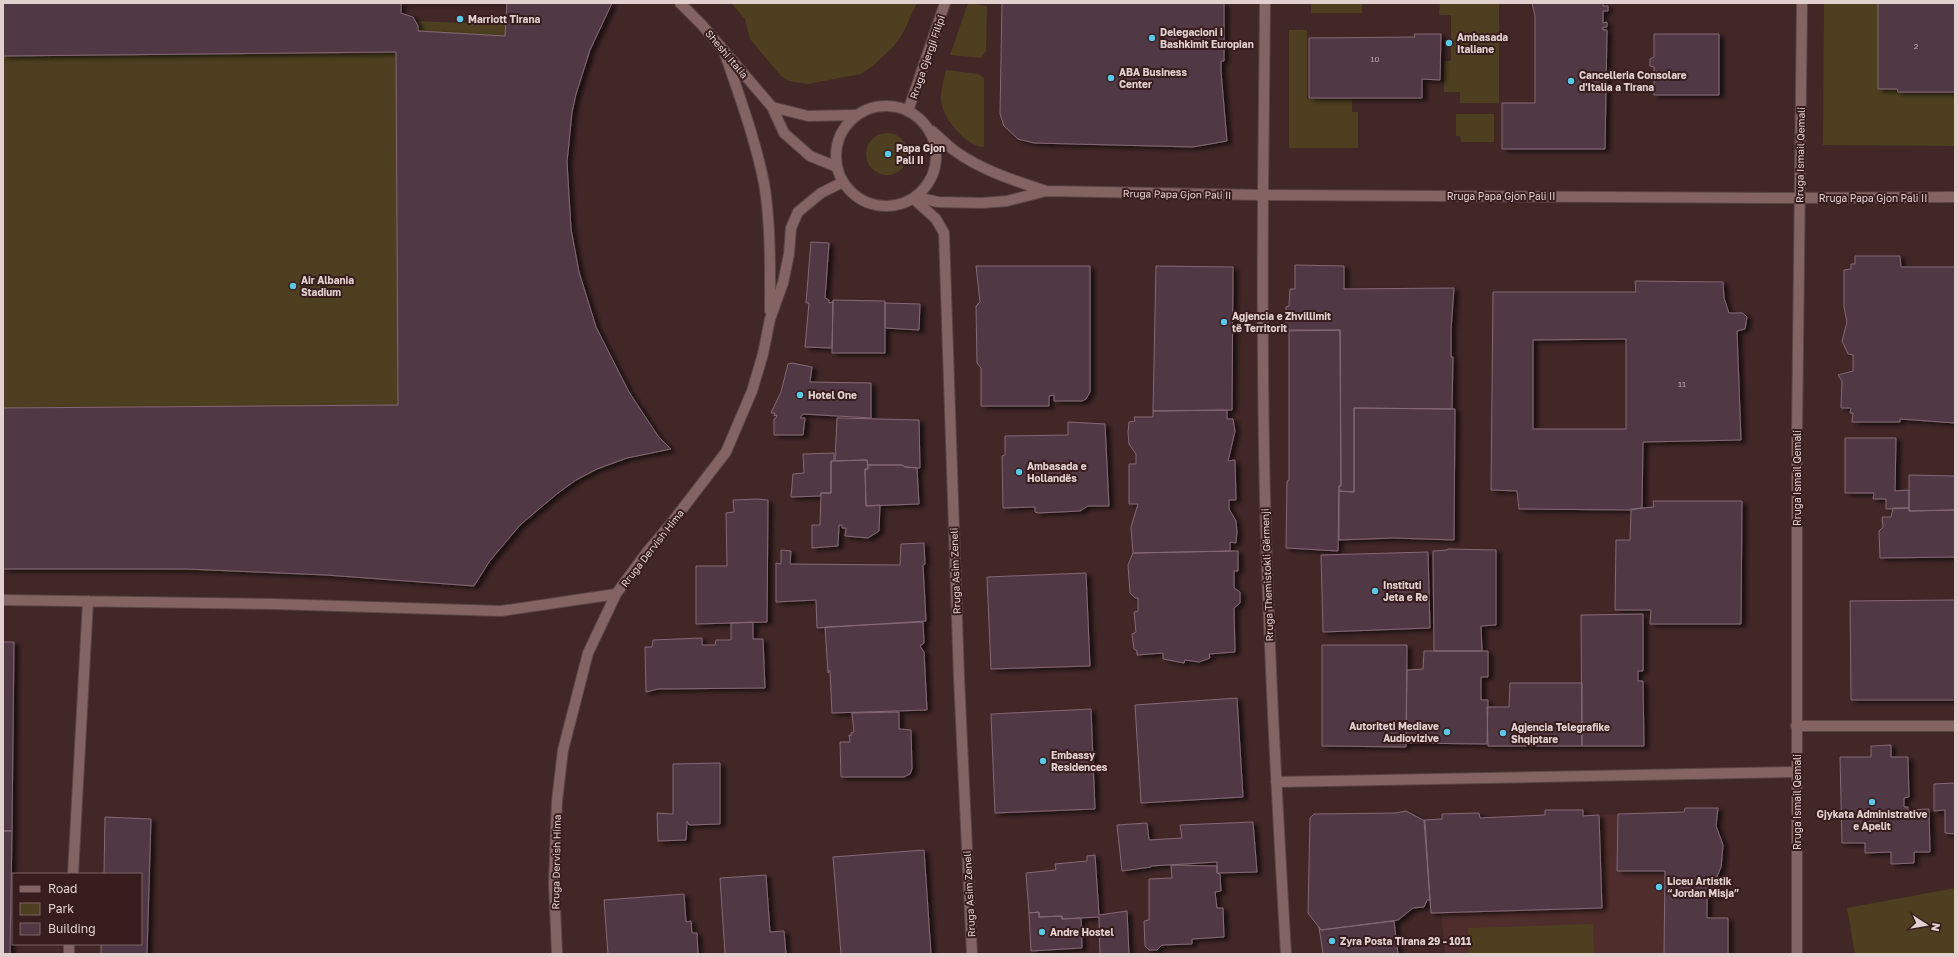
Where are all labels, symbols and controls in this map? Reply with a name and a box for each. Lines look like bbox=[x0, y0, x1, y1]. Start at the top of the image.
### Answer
place label: Marriott Tirana bbox=[468, 13, 540, 25]
marker: Marriott Tirana bbox=[455, 14, 465, 24]
street label: Rruga Gjergji Filipi bbox=[907, 14, 947, 100]
place label: Delegacioni i Bashkimit Europian bbox=[1160, 26, 1254, 50]
street label: Sheshi Italia bbox=[703, 27, 751, 81]
place label: Ambasada Italiane bbox=[1457, 31, 1508, 55]
marker: Delegacioni i Bashkimit Europian bbox=[1147, 33, 1157, 43]
marker: Ambasada Italiane bbox=[1444, 38, 1454, 48]
house number: 2 bbox=[1914, 41, 1919, 51]
house number: 10 bbox=[1371, 54, 1379, 64]
place label: ABA Business Center bbox=[1119, 66, 1187, 90]
place label: Cancelleria Consolare d'Italia a Tirana bbox=[1579, 69, 1687, 93]
marker: ABA Business Center bbox=[1106, 73, 1116, 83]
marker: Cancelleria Consolare d'Italia a Tirana bbox=[1566, 76, 1576, 86]
street label: Rruga Ismail Qemali bbox=[1793, 107, 1807, 203]
place label: Papa Gjon Pali II bbox=[896, 142, 945, 166]
marker: Papa Gjon Pali II bbox=[883, 149, 893, 159]
street label: Rruga Papa Gjon Pali II bbox=[1123, 187, 1231, 201]
street label: Rruga Papa Gjon Pali II bbox=[1447, 190, 1555, 202]
street label: Rruga Papa Gjon Pali II bbox=[1819, 192, 1927, 204]
place label: Air Albania Stadium bbox=[301, 274, 354, 298]
marker: Air Albania Stadium bbox=[288, 281, 298, 291]
place label: Agjencia e Zhvillimit të Territorit bbox=[1232, 310, 1331, 334]
marker: Agjencia e Zhvillimit të Territorit bbox=[1219, 317, 1229, 327]
house number: 11 bbox=[1678, 379, 1686, 389]
place label: Hotel One bbox=[808, 389, 857, 401]
marker: Hotel One bbox=[795, 390, 805, 400]
street label: Rruga Ismail Qemali bbox=[1791, 430, 1803, 526]
place label: Ambasada e Hollandës bbox=[1027, 460, 1087, 484]
marker: Ambasada e Hollandës bbox=[1014, 467, 1024, 477]
street label: Rruga Dervish Hima bbox=[618, 507, 686, 589]
street label: Rruga Themistokli Gërmenji bbox=[1259, 508, 1275, 642]
street label: Rruga Asim Zeneli bbox=[947, 528, 963, 614]
place label: Instituti Jeta e Re bbox=[1383, 579, 1428, 603]
marker: Instituti Jeta e Re bbox=[1370, 586, 1380, 596]
place label: Autoriteti Mediave Audiovizive bbox=[1349, 720, 1439, 744]
place label: Agjencia Telegrafike Shqiptare bbox=[1511, 721, 1610, 745]
marker: Autoriteti Mediave Audiovizive bbox=[1442, 727, 1452, 737]
marker: Agjencia Telegrafike Shqiptare bbox=[1498, 728, 1508, 738]
place label: Embassy Residences bbox=[1051, 749, 1108, 773]
street label: Rruga Ismail Qemali bbox=[1791, 754, 1803, 850]
marker: Embassy Residences bbox=[1038, 756, 1048, 766]
marker: Gjykata Administrative e Apelit bbox=[1867, 797, 1877, 807]
place label: Gjykata Administrative e Apelit bbox=[1817, 808, 1928, 832]
street label: Rruga Dervish Hima bbox=[549, 814, 563, 910]
street label: Rruga Asim Zeneli bbox=[961, 851, 977, 937]
legend bbox=[12, 873, 142, 945]
place label: Liceu Artistik “Jordan Misja” bbox=[1667, 875, 1739, 899]
text: Road bbox=[48, 881, 77, 896]
marker: Liceu Artistik “Jordan Misja” bbox=[1654, 882, 1664, 892]
text: Park bbox=[48, 901, 74, 916]
north arrow bbox=[1906, 905, 1946, 945]
text: Building bbox=[48, 921, 96, 936]
text: N bbox=[1929, 922, 1943, 933]
place label: Andre Hostel bbox=[1050, 926, 1114, 938]
marker: Andre Hostel bbox=[1037, 927, 1047, 937]
place label: Zyra Posta Tirana 29 - 1011 bbox=[1340, 935, 1471, 947]
marker: Zyra Posta Tirana 29 - 1011 bbox=[1327, 936, 1337, 946]

